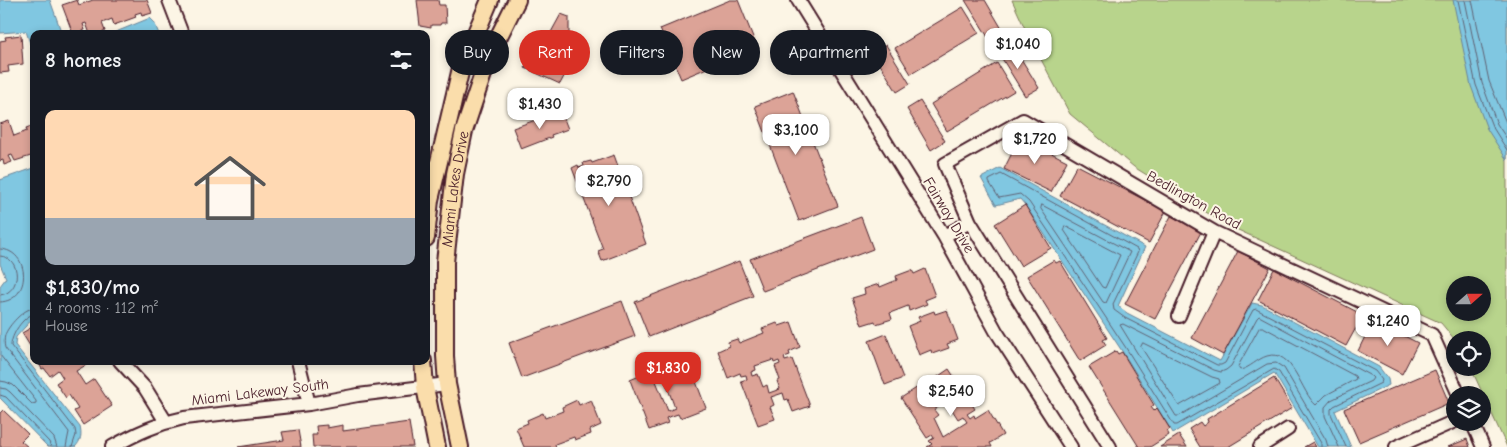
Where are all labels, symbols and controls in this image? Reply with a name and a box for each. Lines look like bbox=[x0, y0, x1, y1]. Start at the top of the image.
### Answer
pin: $1,040 bbox=[977, 28, 1059, 70]
chip: Buy bbox=[445, 30, 509, 75]
chip: Rent bbox=[519, 30, 590, 75]
chip: Filters bbox=[600, 30, 683, 75]
chip: New bbox=[693, 30, 760, 75]
chip: Apartment bbox=[770, 30, 887, 75]
text: $1,040 bbox=[996, 35, 1040, 53]
icon: filters bbox=[387, 46, 415, 74]
text: 8 homes bbox=[45, 48, 121, 72]
pin: $1,430 bbox=[499, 88, 581, 130]
text: $1,430 bbox=[518, 95, 562, 113]
pin: $3,100 bbox=[755, 114, 837, 156]
text: $3,100 bbox=[773, 121, 819, 139]
pin: $1,720 bbox=[994, 122, 1076, 165]
street label: Miami Lakes Drive bbox=[438, 129, 473, 248]
text: $1,720 bbox=[1013, 130, 1057, 148]
icon: home bbox=[185, 143, 275, 233]
pin: $2,790 bbox=[568, 164, 650, 207]
street label: Bedlington Road bbox=[1144, 167, 1244, 233]
text: $2,790 bbox=[586, 172, 632, 190]
street label: Fairway Drive bbox=[919, 174, 979, 257]
text: $1,830/mo bbox=[45, 275, 140, 299]
north arrow bbox=[1446, 276, 1491, 321]
map controls bbox=[1446, 276, 1491, 431]
text: 4 rooms · 112 m² bbox=[45, 299, 158, 317]
pin: $1,240 bbox=[1347, 304, 1429, 347]
text: $1,240 bbox=[1366, 312, 1410, 330]
text: House bbox=[45, 317, 88, 335]
button: locate bbox=[1446, 331, 1491, 376]
pin: $1,830 bbox=[627, 352, 709, 394]
text: $1,830 bbox=[646, 359, 690, 377]
pin: $2,540 bbox=[910, 374, 992, 417]
street label: Miami Lakeway South bbox=[190, 375, 330, 409]
text: $2,540 bbox=[928, 382, 974, 400]
button: layers bbox=[1446, 386, 1491, 431]

